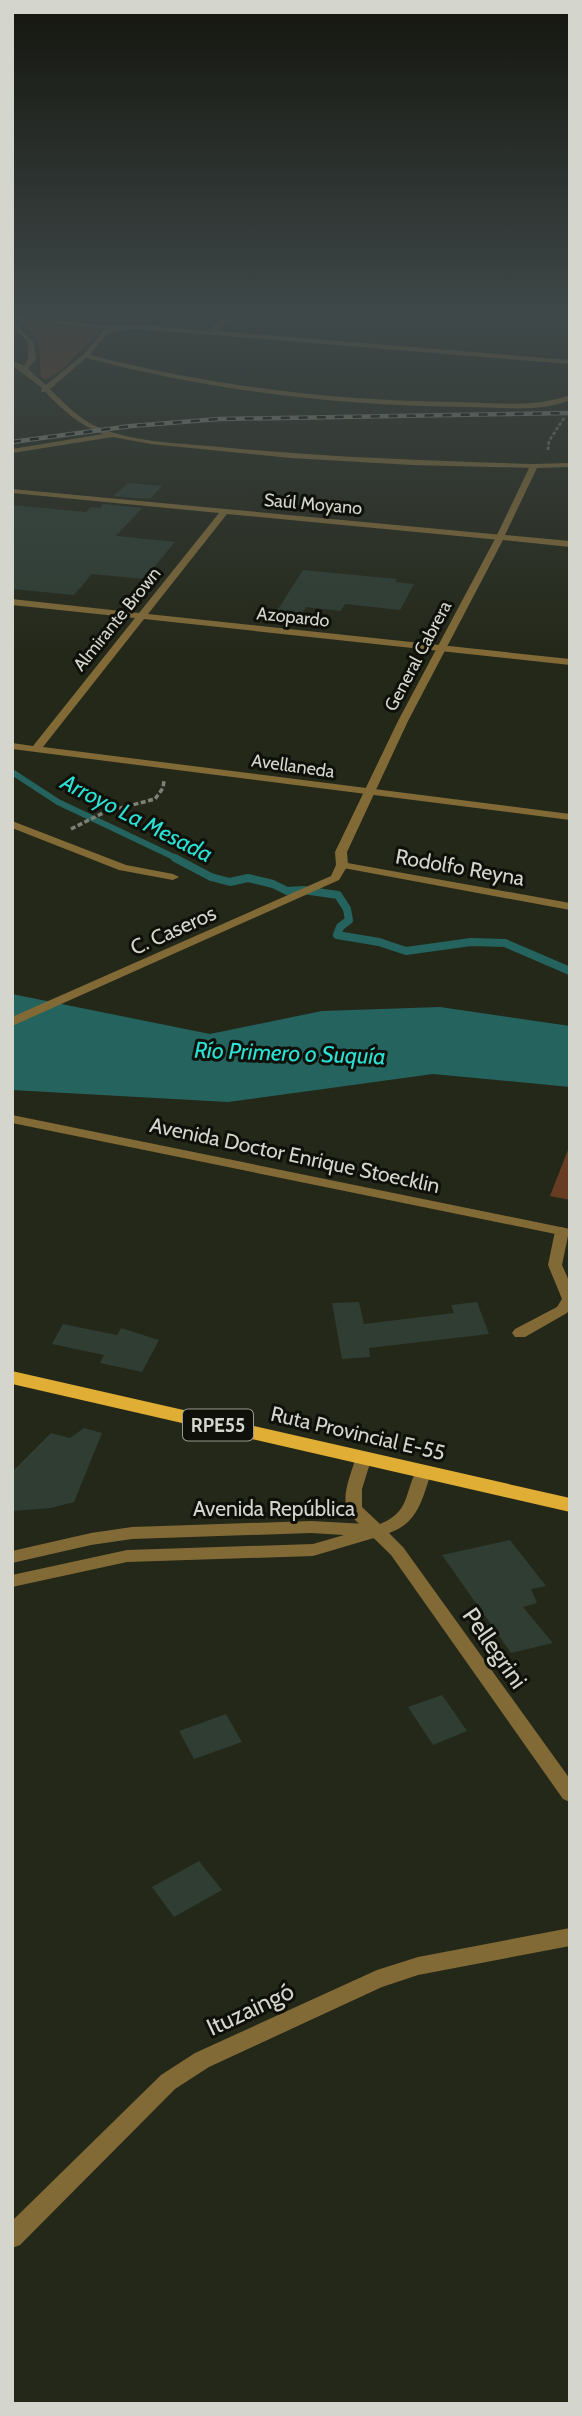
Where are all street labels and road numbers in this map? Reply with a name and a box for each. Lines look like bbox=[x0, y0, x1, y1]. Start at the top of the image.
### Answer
street label: Saúl Moyano bbox=[263, 489, 363, 519]
street label: Almirante Brown bbox=[68, 563, 166, 675]
street label: General Cabrera bbox=[380, 597, 456, 715]
street label: Azopardo bbox=[255, 602, 331, 632]
street label: Avellaneda bbox=[250, 749, 336, 783]
street label: Rodolfo Reyna bbox=[394, 843, 526, 891]
street label: C. Caseros bbox=[126, 900, 220, 960]
street label: Avenida Doctor Enrique Stoecklin bbox=[148, 1112, 442, 1198]
street label: Ruta Provincial E-55 bbox=[268, 1401, 448, 1465]
road number: RPE55 bbox=[183, 1410, 253, 1441]
street label: Avenida República bbox=[193, 1496, 355, 1521]
street label: Pellegrini bbox=[457, 1602, 533, 1694]
street label: Ituzaingó bbox=[202, 1976, 298, 2042]

